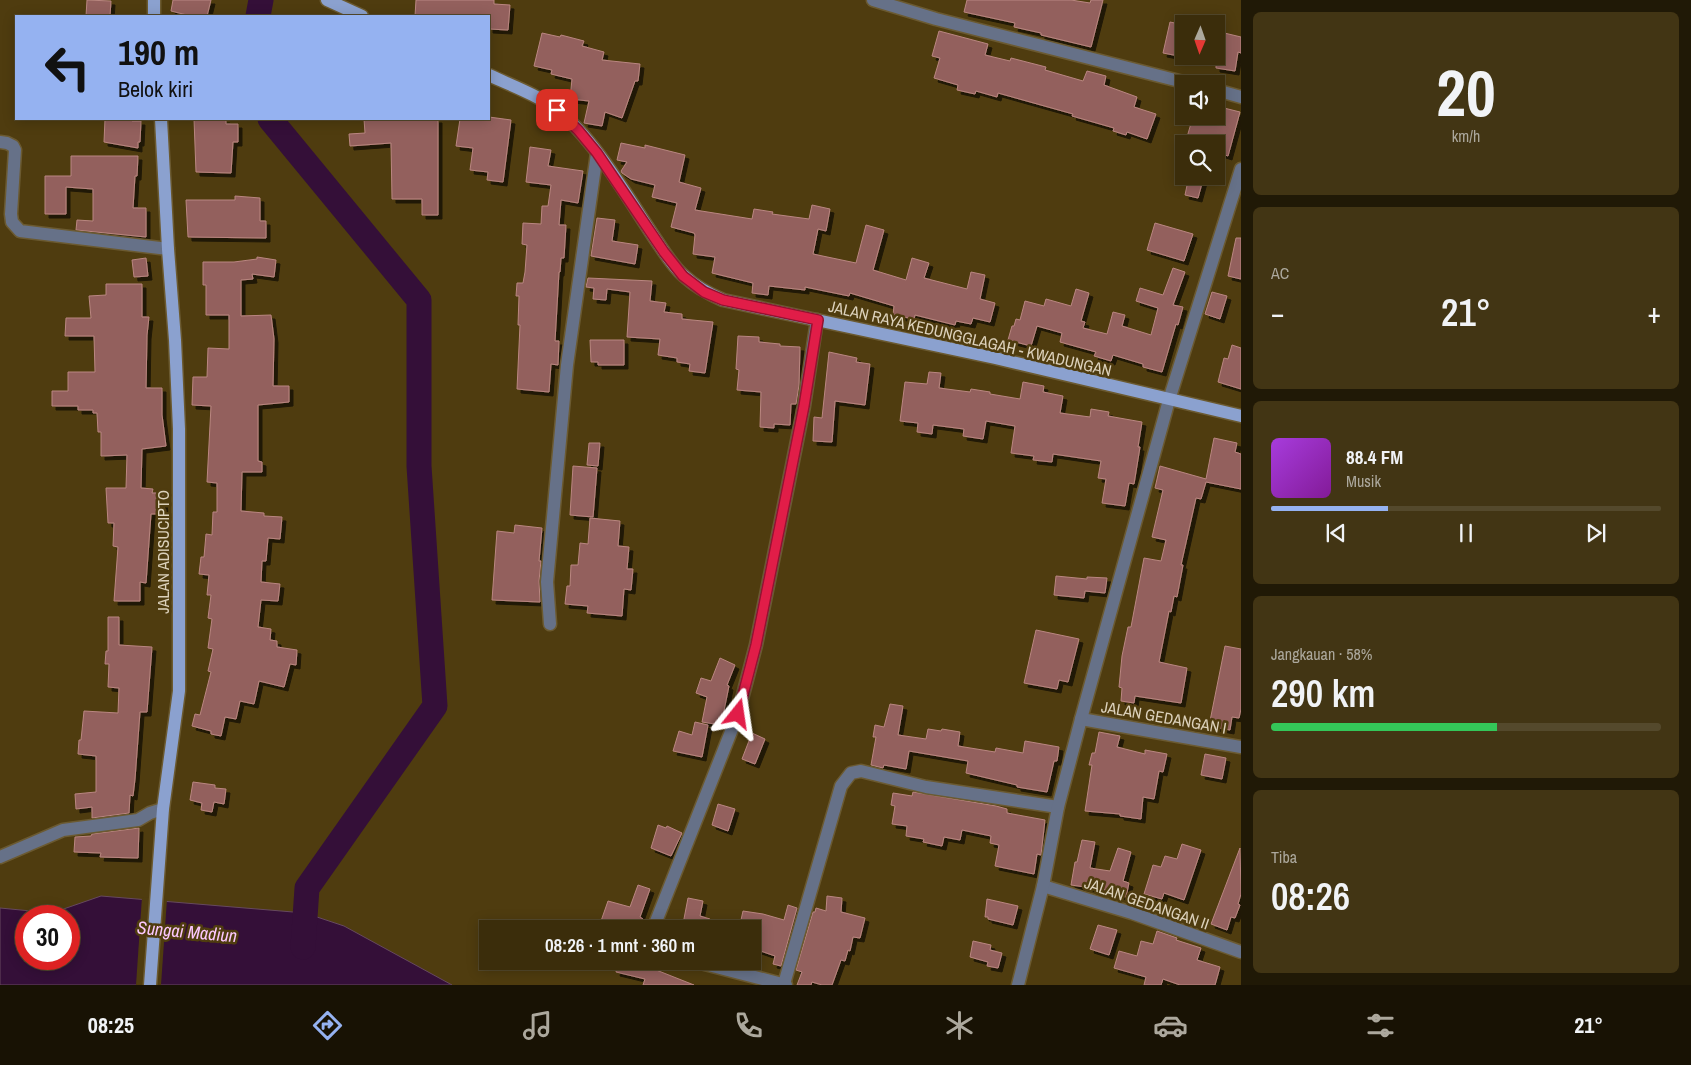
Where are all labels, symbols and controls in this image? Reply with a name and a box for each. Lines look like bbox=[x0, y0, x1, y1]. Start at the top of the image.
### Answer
north arrow bbox=[1175, 15, 1225, 65]
map controls bbox=[1175, 15, 1225, 185]
text: 190 m bbox=[118, 29, 199, 76]
icon: left bbox=[35, 35, 100, 100]
text: 20 bbox=[1436, 49, 1496, 136]
text: Belok kiri bbox=[118, 74, 193, 104]
button: sound bbox=[1175, 75, 1225, 125]
pin bbox=[536, 89, 578, 131]
icon: arrive bbox=[543, 96, 571, 124]
text: km/h bbox=[1452, 125, 1480, 147]
button: search bbox=[1175, 135, 1225, 185]
text: AC bbox=[1271, 262, 1289, 284]
text: 21° bbox=[1441, 287, 1491, 338]
text: − bbox=[1271, 294, 1284, 332]
text: + bbox=[1648, 294, 1661, 332]
street label: JALAN RAYA KEDUNGGLAGAH - KWADUNGAN bbox=[826, 295, 1114, 381]
text: 88.4 FM bbox=[1346, 444, 1403, 470]
text: Musik bbox=[1346, 470, 1381, 492]
street label: JALAN ADISUCIPTO bbox=[152, 490, 174, 614]
icon: previous bbox=[1322, 519, 1350, 547]
icon: pause bbox=[1452, 519, 1480, 547]
icon: next bbox=[1582, 519, 1610, 547]
text: Jangkauan · 58% bbox=[1271, 643, 1372, 665]
text: 290 km bbox=[1271, 668, 1375, 719]
position arrow bbox=[711, 687, 763, 739]
street label: JALAN GEDANGAN I bbox=[1100, 695, 1228, 739]
text: Tiba bbox=[1271, 846, 1297, 868]
street label: JALAN GEDANGAN II bbox=[1082, 871, 1212, 935]
text: 08:26 bbox=[1271, 871, 1350, 922]
speed limit sign: 30 bbox=[15, 905, 80, 970]
water label: Sungai Madiun bbox=[136, 915, 238, 948]
text: 08:26 · 1 mnt · 360 m bbox=[545, 932, 695, 958]
icon: directions bbox=[310, 1008, 345, 1043]
icon: music bbox=[520, 1008, 555, 1043]
icon: phone bbox=[731, 1008, 766, 1043]
icon: climate bbox=[942, 1008, 977, 1043]
icon: car bbox=[1153, 1008, 1188, 1043]
icon: filters bbox=[1363, 1008, 1398, 1043]
text: 08:25 bbox=[88, 1010, 134, 1040]
text: 21° bbox=[1574, 1010, 1603, 1040]

